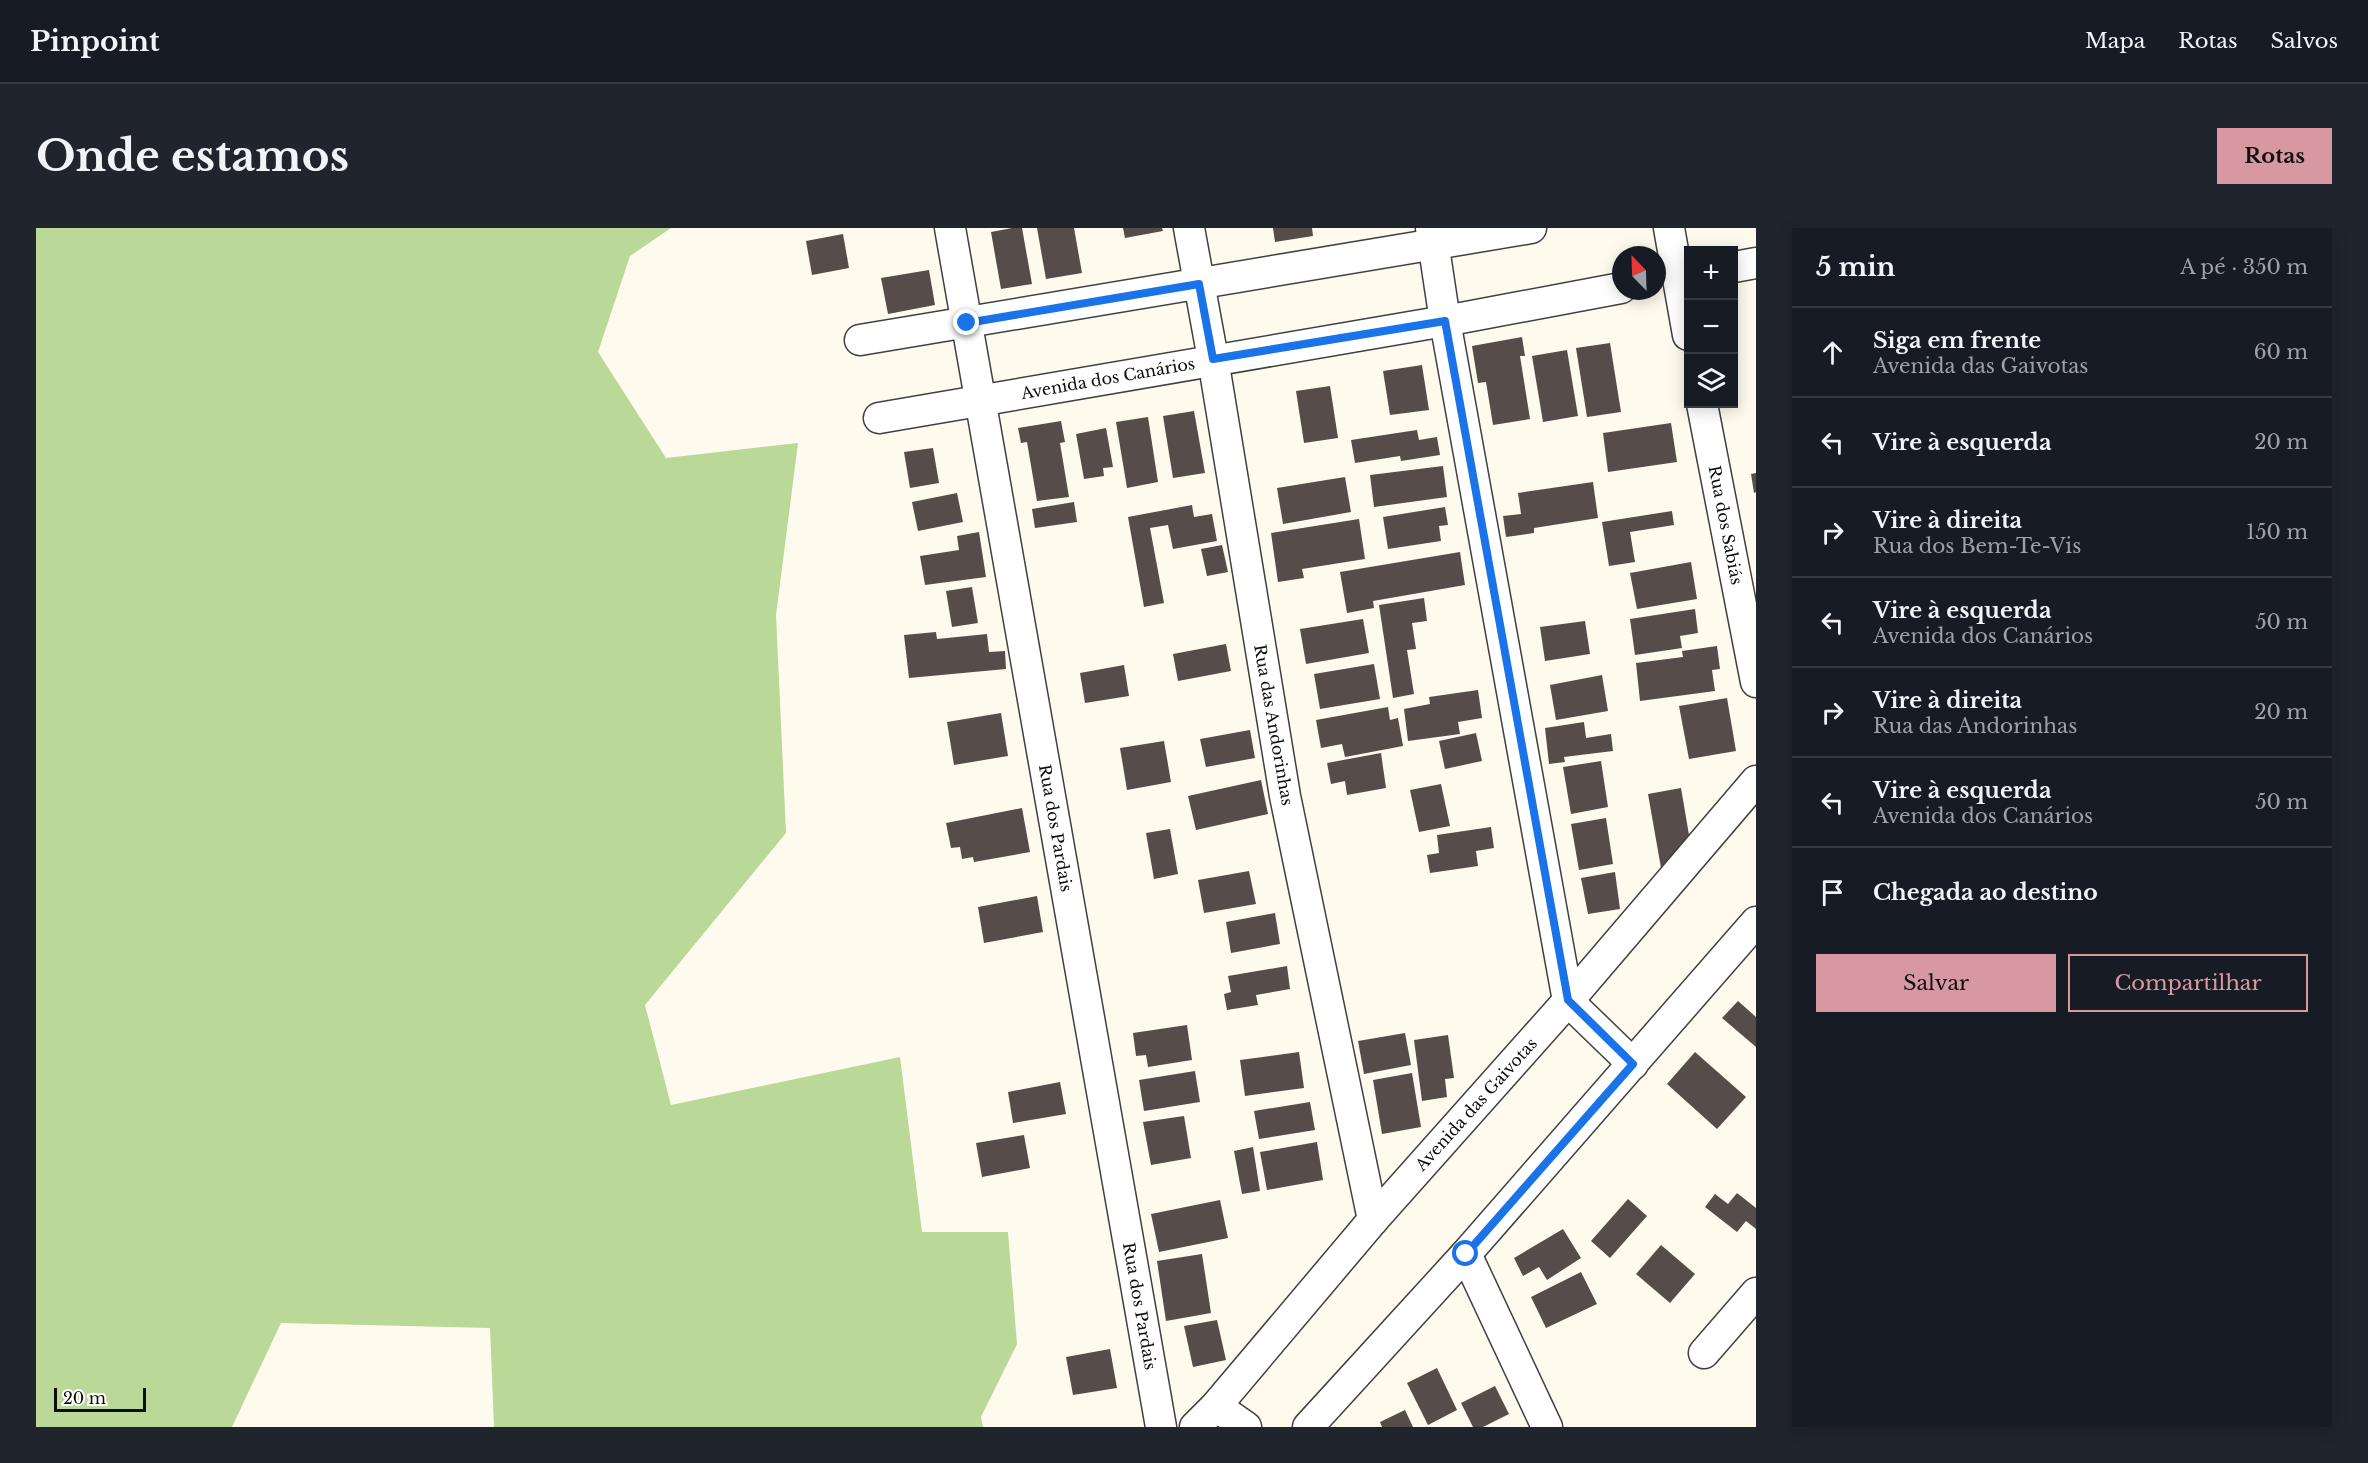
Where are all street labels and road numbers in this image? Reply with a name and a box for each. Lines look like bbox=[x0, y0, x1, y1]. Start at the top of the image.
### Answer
street label: Avenida dos Canários bbox=[1019, 353, 1196, 403]
street label: Rua dos Sabiás bbox=[1705, 464, 1747, 586]
street label: Rua das Andorinhas bbox=[1250, 643, 1298, 807]
street label: Rua dos Pardais bbox=[1035, 763, 1077, 893]
street label: Avenida das Gaivotas bbox=[1410, 1033, 1541, 1175]
street label: Rua dos Pardais bbox=[1119, 1241, 1161, 1371]

